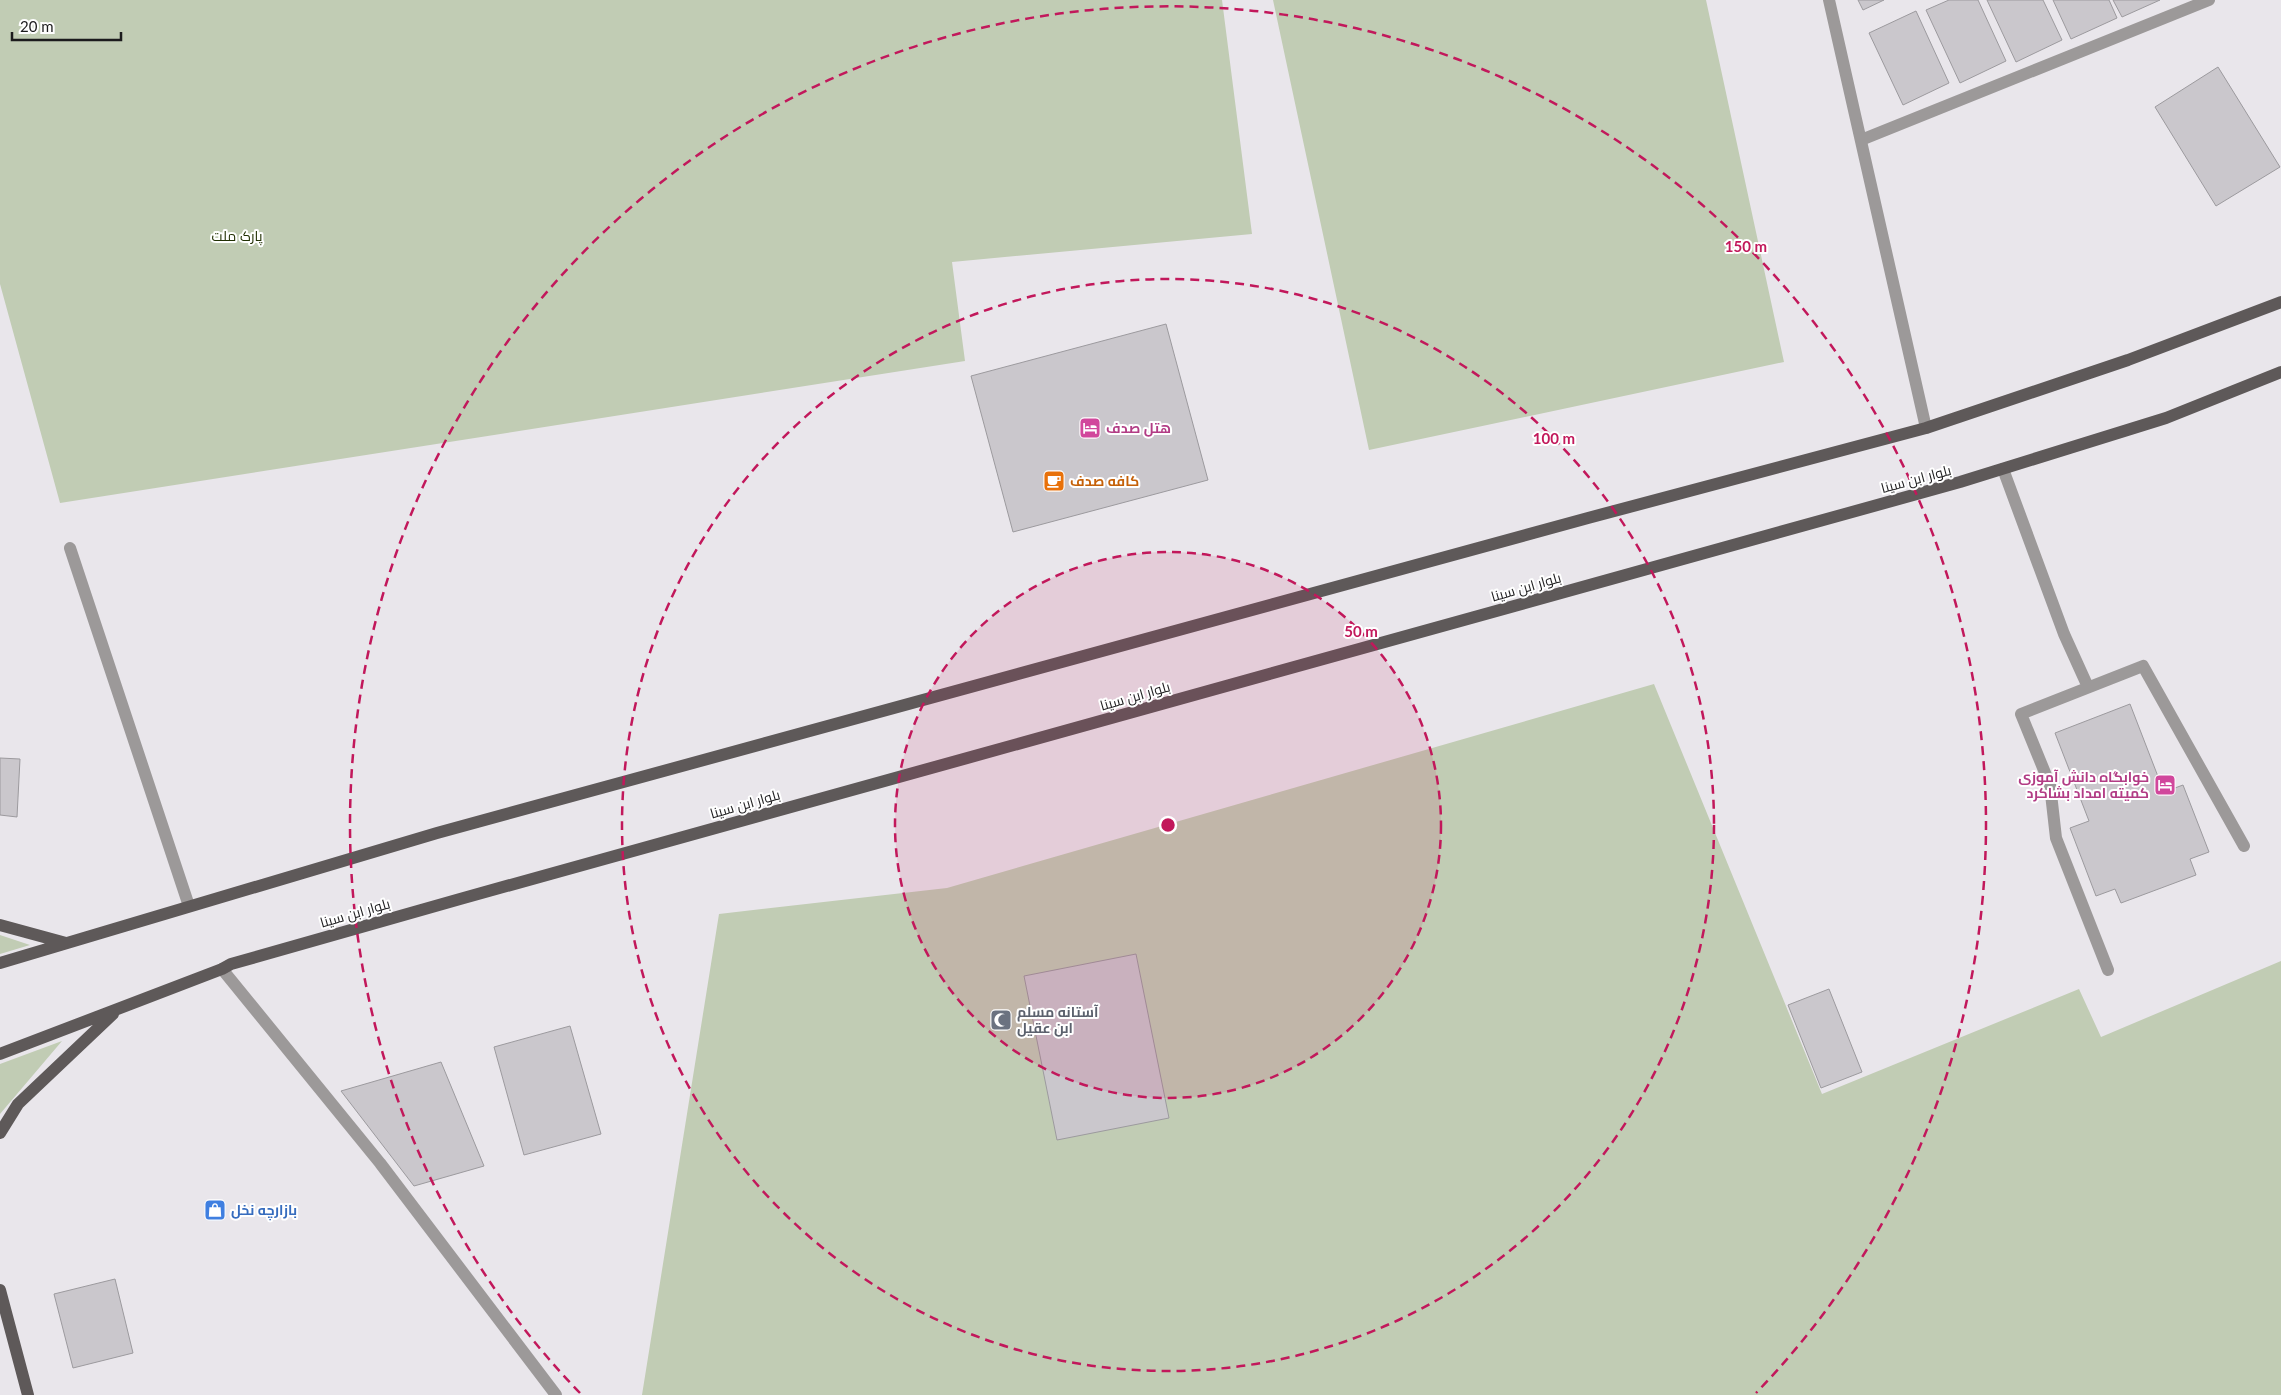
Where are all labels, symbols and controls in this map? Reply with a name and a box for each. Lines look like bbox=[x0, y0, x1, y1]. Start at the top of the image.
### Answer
scale bar bbox=[12, 10, 121, 42]
text: 20 m bbox=[20, 17, 54, 35]
park label: پارک ملت bbox=[212, 227, 263, 246]
text: 150 m bbox=[1725, 237, 1767, 255]
hotel icon: هتل صدف bbox=[1078, 416, 1102, 440]
place label: هتل صدف bbox=[1106, 419, 1171, 437]
text: 100 m bbox=[1533, 429, 1575, 447]
street label: بلوار ابن سینا bbox=[1879, 461, 1953, 496]
cafe icon: کافه صدف bbox=[1042, 469, 1066, 493]
place label: کافه صدف bbox=[1070, 472, 1139, 489]
street label: بلوار ابن سینا bbox=[1489, 568, 1563, 605]
text: 50 m bbox=[1344, 622, 1378, 640]
street label: بلوار ابن سینا bbox=[1098, 677, 1172, 714]
place label: خوابگاه دانش آموزی کمیته امداد بشاکرد bbox=[2018, 768, 2149, 802]
hotel icon: خوابگاه دانش آموزی کمیته امداد بشاکرد bbox=[2153, 773, 2177, 797]
street label: بلوار ابن سینا bbox=[708, 785, 782, 822]
centre of rings bbox=[1159, 816, 1177, 834]
street label: بلوار ابن سینا bbox=[318, 894, 392, 931]
place label: آستانه مسلم ابن عقیل bbox=[1017, 1003, 1099, 1037]
mosque icon: آستانه مسلم ابن عقیل bbox=[989, 1008, 1013, 1032]
shop icon: بازارچه نخل bbox=[203, 1198, 227, 1222]
place label: بازارچه نخل bbox=[231, 1201, 297, 1221]

